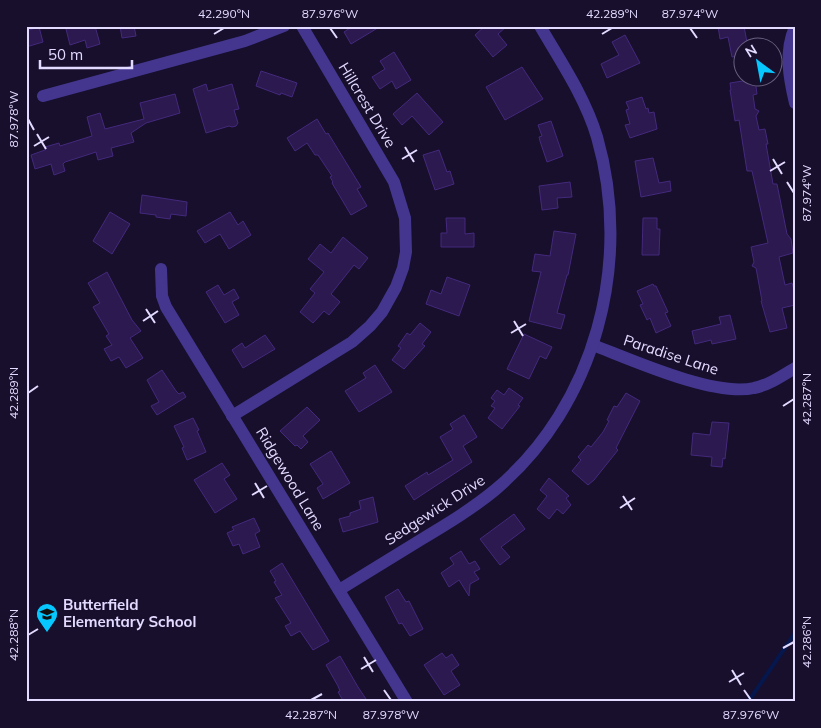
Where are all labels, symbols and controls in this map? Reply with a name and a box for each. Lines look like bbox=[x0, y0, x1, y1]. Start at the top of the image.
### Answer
text: 42.290°N bbox=[198, 6, 250, 21]
text: 87.976°W bbox=[302, 6, 358, 21]
text: 42.289°N bbox=[586, 6, 638, 21]
text: 87.974°W bbox=[662, 6, 718, 21]
scale bar bbox=[40, 38, 132, 70]
north arrow bbox=[734, 38, 784, 88]
text: N bbox=[742, 41, 760, 61]
text: 50 m bbox=[48, 45, 83, 64]
street label: Hillcrest Drive bbox=[335, 59, 400, 151]
text: 87.978°W bbox=[6, 91, 21, 147]
text: 87.974°W bbox=[799, 165, 814, 221]
street label: Paradise Lane bbox=[621, 330, 721, 379]
text: 42.289°N bbox=[6, 367, 21, 419]
text: 42.287°N bbox=[799, 373, 814, 425]
street label: Ridgewood Lane bbox=[252, 424, 329, 534]
street label: Sedgewick Drive bbox=[381, 470, 488, 549]
place label: Butterfield Elementary School bbox=[63, 595, 196, 631]
school or university icon: Butterfield Elementary School bbox=[35, 602, 59, 633]
text: 42.288°N bbox=[6, 609, 21, 661]
text: 42.286°N bbox=[799, 616, 814, 668]
text: 42.287°N bbox=[285, 707, 337, 722]
text: 87.978°W bbox=[363, 707, 419, 722]
text: 87.976°W bbox=[723, 707, 779, 722]

